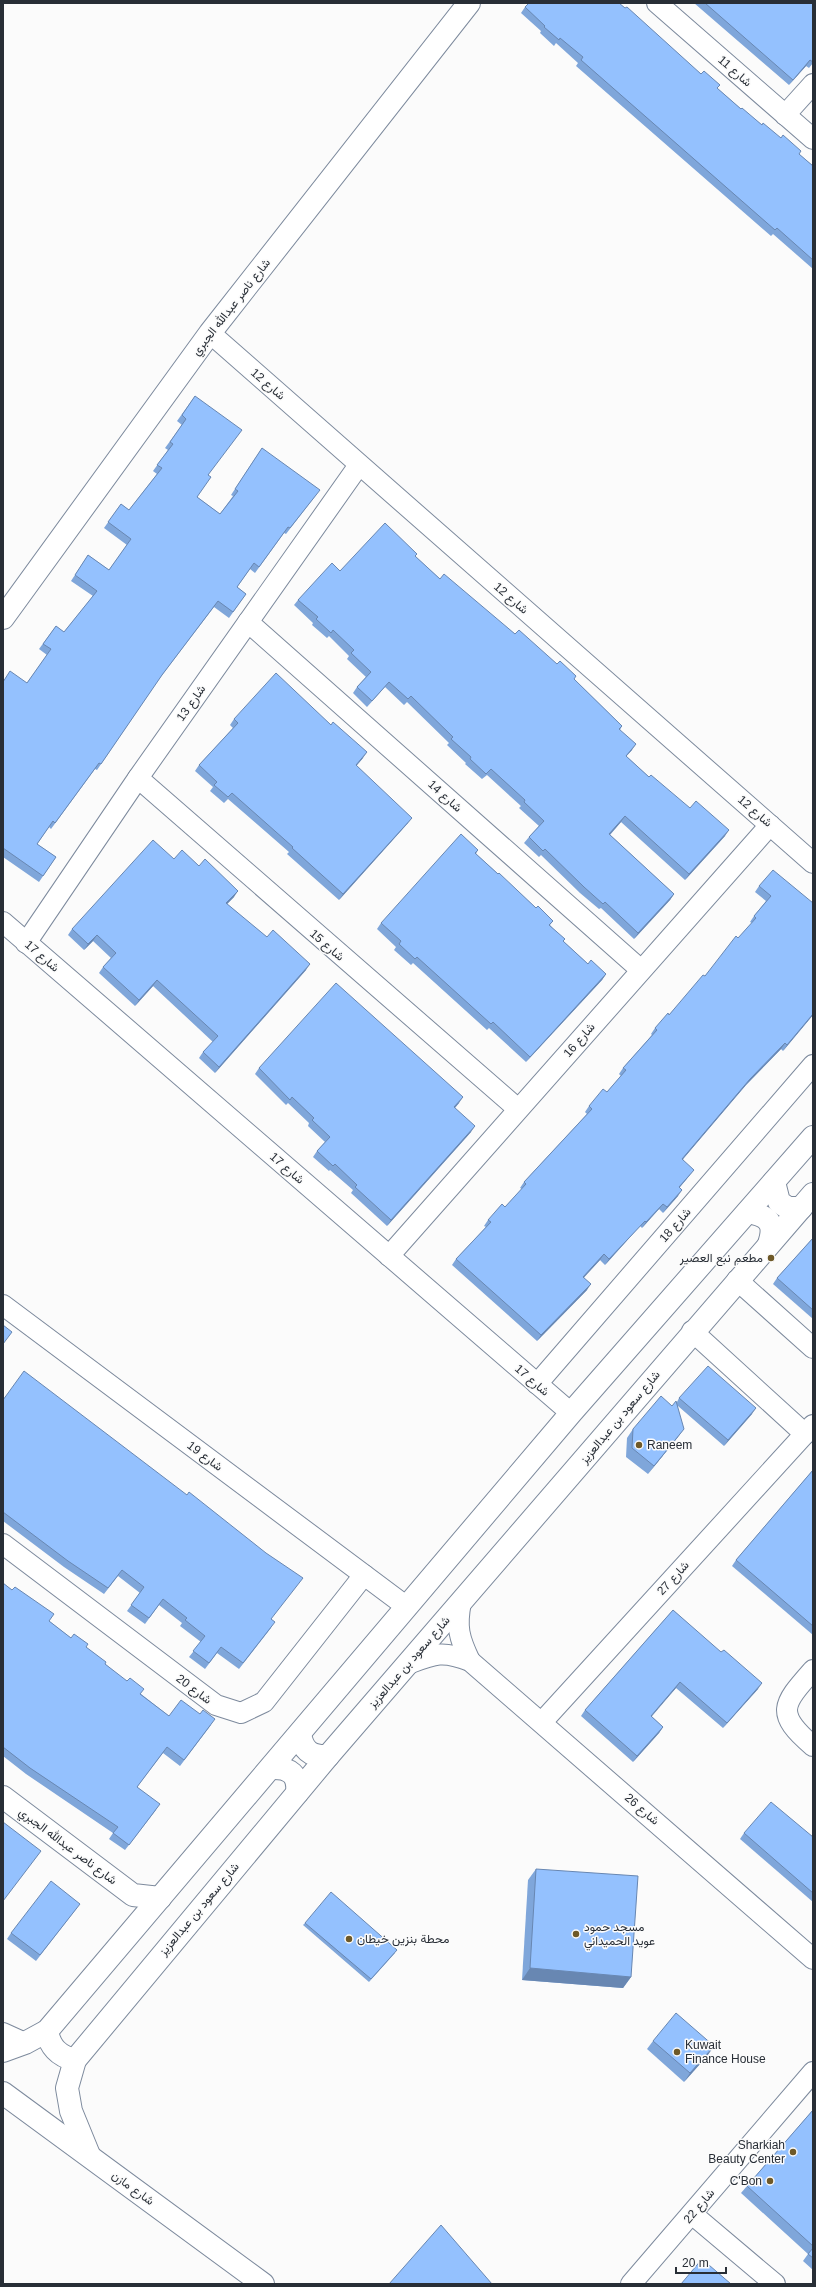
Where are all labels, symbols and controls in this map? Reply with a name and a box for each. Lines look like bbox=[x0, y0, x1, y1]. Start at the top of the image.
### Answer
street label: شارع 11 bbox=[714, 53, 755, 91]
street label: شارع ناصر عبدالله الجبري bbox=[189, 256, 276, 360]
street label: شارع 12 bbox=[247, 365, 288, 404]
street label: شارع 12 bbox=[490, 579, 531, 618]
street label: شارع 13 bbox=[174, 682, 210, 725]
street label: شارع 14 bbox=[424, 777, 465, 816]
street label: شارع 12 bbox=[734, 792, 775, 831]
street label: شارع 15 bbox=[306, 926, 347, 965]
street label: شارع 17 bbox=[21, 937, 62, 976]
street label: شارع 16 bbox=[560, 1020, 599, 1061]
street label: شارع 17 bbox=[266, 1149, 307, 1188]
street label: شارع 18 bbox=[656, 1205, 695, 1246]
place label: مطعم نبع العصير bbox=[679, 1251, 763, 1267]
marker: مطعم نبع العصير bbox=[766, 1253, 776, 1263]
street label: شارع 17 bbox=[511, 1361, 552, 1400]
street label: شارع سعود بن عبدالعزيز bbox=[576, 1368, 665, 1468]
street label: شارع 19 bbox=[183, 1438, 226, 1475]
place label: Raneem bbox=[647, 1438, 692, 1452]
marker: Raneem bbox=[634, 1440, 644, 1450]
street label: شارع 27 bbox=[654, 1558, 693, 1599]
street label: شارع سعود بن عبدالعزيز bbox=[365, 1613, 454, 1713]
street label: شارع 20 bbox=[172, 1671, 215, 1708]
street label: شارع 26 bbox=[621, 1790, 662, 1829]
street label: شارع ناصر عبدالله الجبري bbox=[14, 1805, 120, 1890]
street label: شارع سعود بن عبدالعزيز bbox=[155, 1860, 244, 1960]
place label: مسجد حمود عويد الحميداني bbox=[584, 1920, 655, 1951]
marker: مسجد حمود عويد الحميداني bbox=[571, 1929, 581, 1939]
place label: محطة بنزين خيطان bbox=[357, 1932, 449, 1947]
marker: محطة بنزين خيطان bbox=[344, 1934, 354, 1944]
place label: Kuwait Finance House bbox=[685, 2038, 766, 2066]
marker: Kuwait Finance House bbox=[672, 2047, 682, 2057]
place label: Sharkiah Beauty Center bbox=[708, 2138, 785, 2166]
marker: Sharkiah Beauty Center bbox=[788, 2147, 798, 2157]
street label: شارع مازن bbox=[108, 2168, 157, 2210]
place label: C'Bon bbox=[730, 2174, 762, 2188]
marker: C'Bon bbox=[765, 2176, 775, 2186]
street label: شارع 22 bbox=[681, 2186, 719, 2227]
scale bar bbox=[676, 2249, 726, 2275]
text: 20 m bbox=[682, 2256, 709, 2270]

